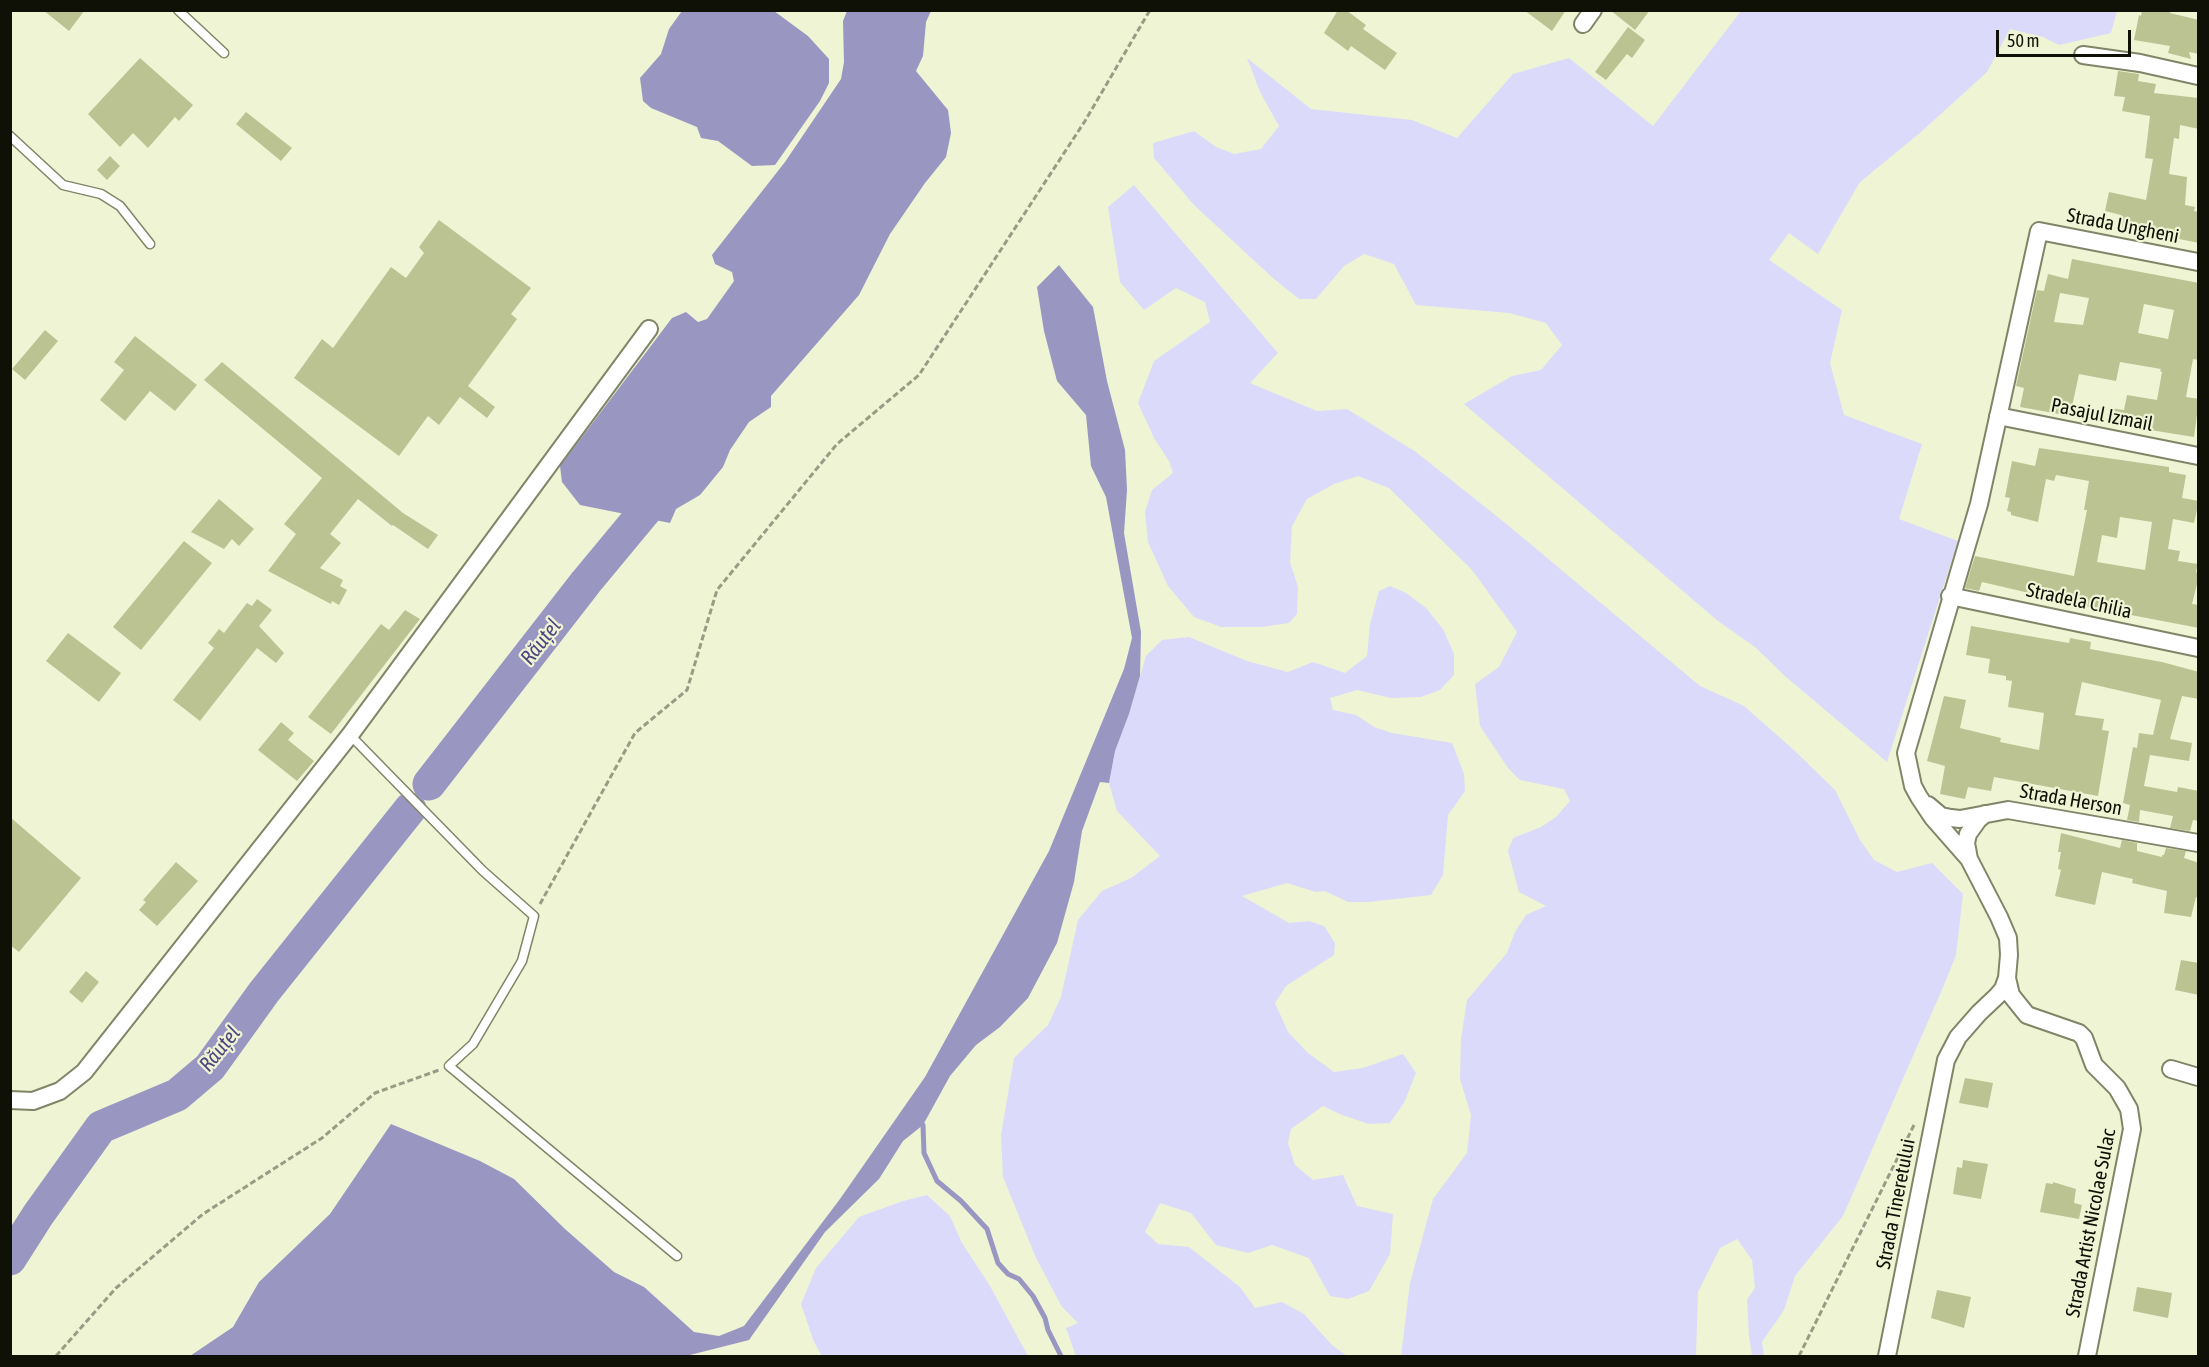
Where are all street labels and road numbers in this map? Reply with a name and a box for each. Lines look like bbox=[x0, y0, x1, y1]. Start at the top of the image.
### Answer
street label: Strada Ungheni bbox=[2065, 203, 2181, 249]
street label: Pasajul Izmail bbox=[2049, 393, 2155, 437]
street label: Stradela Chilia bbox=[2024, 578, 2134, 624]
street label: Strada Herson bbox=[2018, 779, 2124, 821]
street label: Strada Artist Nicolae Sulac bbox=[2061, 1127, 2121, 1319]
street label: Strada Tineretului bbox=[1872, 1137, 1920, 1271]

